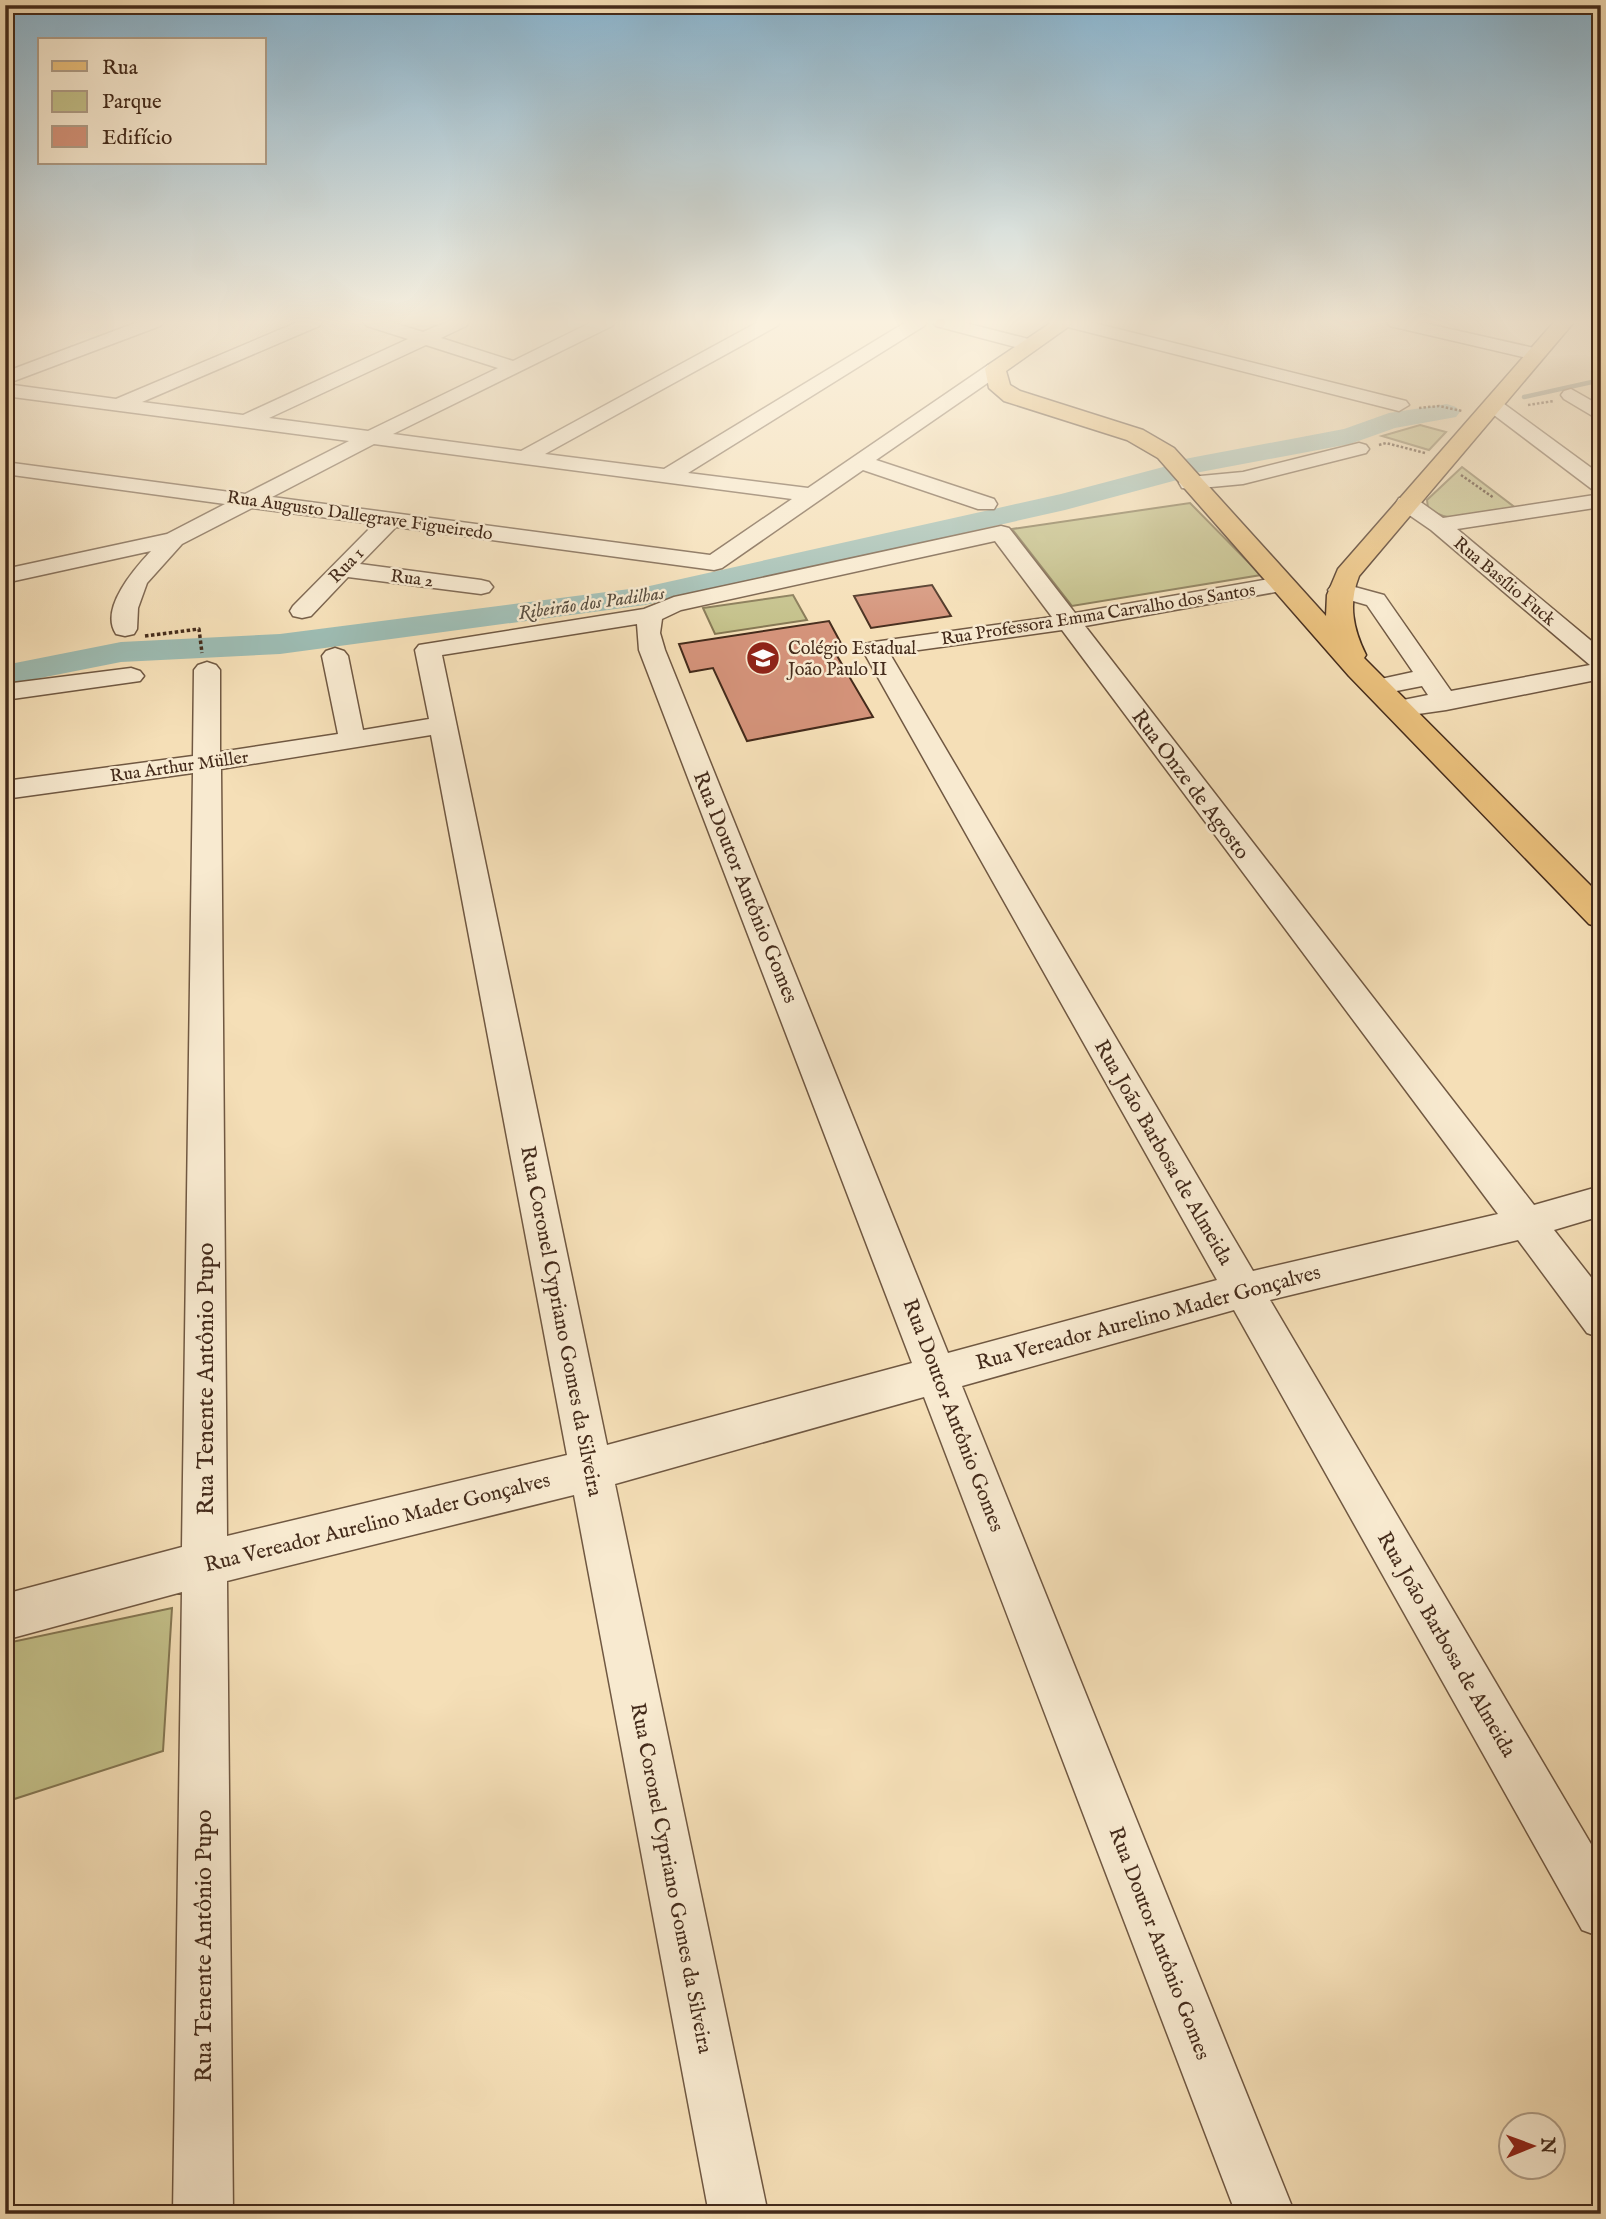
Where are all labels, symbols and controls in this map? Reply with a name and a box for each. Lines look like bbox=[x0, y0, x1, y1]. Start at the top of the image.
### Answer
legend bbox=[38, 38, 266, 164]
text: Rua bbox=[102, 55, 139, 82]
text: Parque bbox=[102, 89, 162, 116]
text: Edifício bbox=[102, 125, 172, 152]
street label: Rua Augusto Dallegrave Figueiredo bbox=[225, 486, 494, 547]
street label: Rua Basílio Fuck bbox=[1448, 533, 1560, 632]
street label: Rua 1 bbox=[324, 543, 370, 589]
street label: Rua 2 bbox=[389, 565, 435, 594]
street label: Rua Professora Emma Carvalho dos Santos bbox=[939, 579, 1257, 652]
water label: Ribeirão dos Padilhas bbox=[517, 582, 667, 626]
place label: Colégio Estadual João Paulo II bbox=[786, 638, 916, 682]
school or university icon: Colégio Estadual João Paulo II bbox=[744, 639, 782, 677]
street label: Rua Onze de Agosto bbox=[1125, 704, 1255, 865]
street label: Rua Arthur Müller bbox=[108, 746, 250, 789]
street label: Rua Doutor Antônio Gomes bbox=[686, 768, 804, 1007]
street label: Rua João Barbosa de Almeida bbox=[1087, 1035, 1239, 1271]
street label: Rua Coronel Cypriano Gomes da Silveira bbox=[513, 1144, 608, 1500]
street label: Rua Tenente Antônio Pupo bbox=[191, 1242, 222, 1516]
street label: Rua Vereador Aurelino Mader Gonçalves bbox=[973, 1259, 1324, 1378]
street label: Rua Doutor Antônio Gomes bbox=[896, 1295, 1010, 1536]
street label: Rua Vereador Aurelino Mader Gonçalves bbox=[202, 1467, 553, 1580]
street label: Rua João Barbosa de Almeida bbox=[1370, 1527, 1522, 1763]
street label: Rua Coronel Cypriano Gomes da Silveira bbox=[623, 1701, 718, 2057]
street label: Rua Tenente Antônio Pupo bbox=[189, 1809, 220, 2083]
street label: Rua Doutor Antônio Gomes bbox=[1102, 1823, 1216, 2064]
north arrow bbox=[1498, 2110, 1568, 2180]
text: N bbox=[1535, 2136, 1559, 2155]

